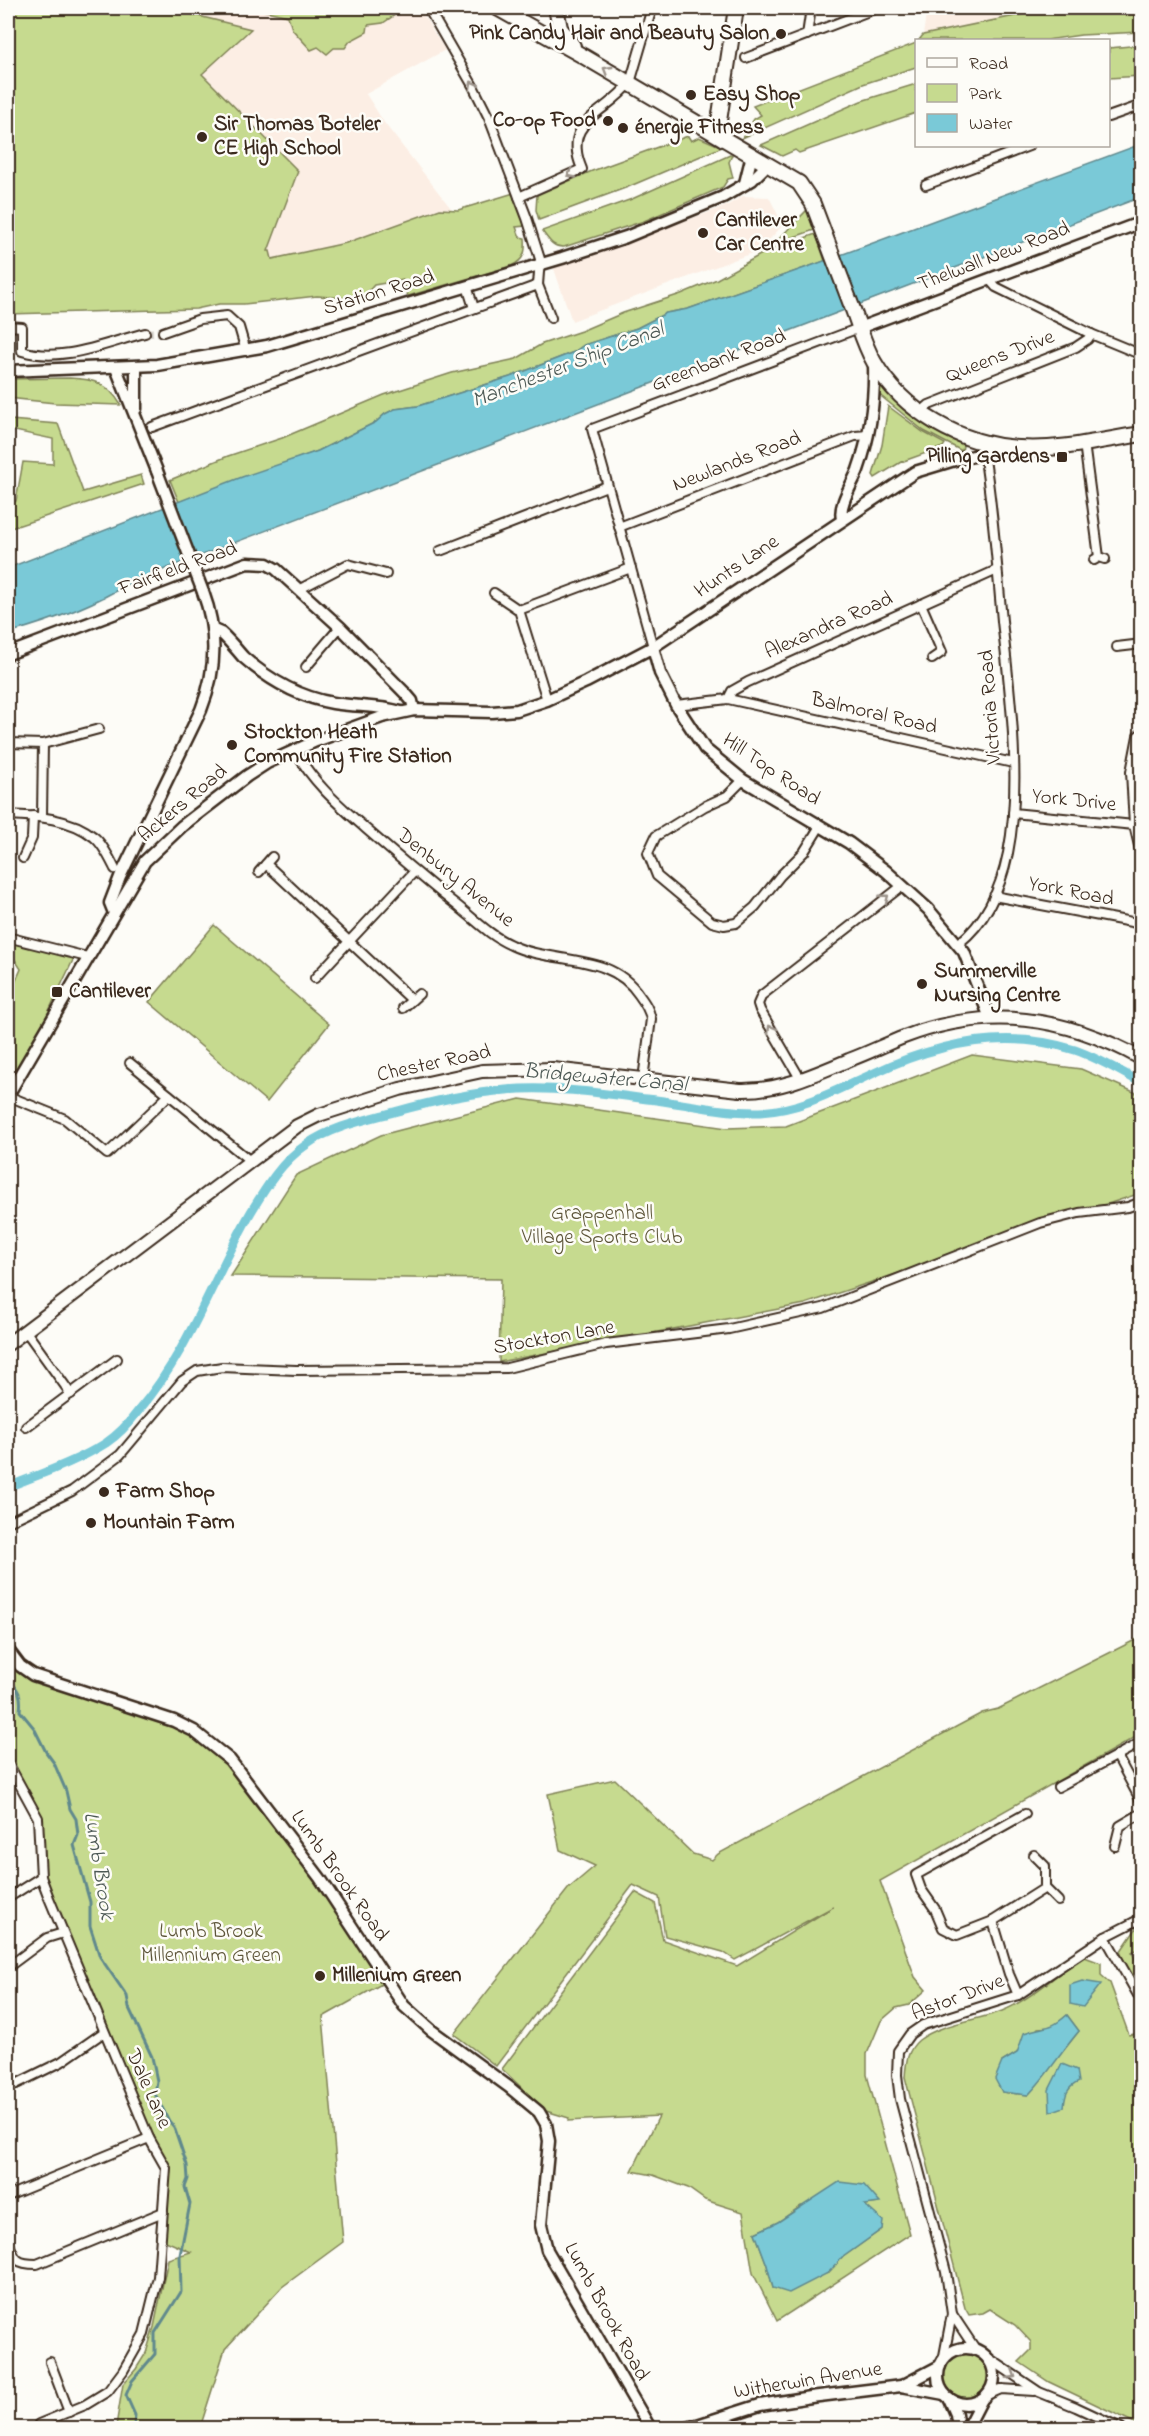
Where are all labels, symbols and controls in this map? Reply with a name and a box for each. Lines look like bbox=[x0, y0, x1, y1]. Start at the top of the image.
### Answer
place label: Pink Candy Hair and Beauty Salon bbox=[469, 19, 769, 51]
marker: Pink Candy Hair and Beauty Salon bbox=[774, 27, 788, 41]
legend bbox=[915, 39, 1110, 147]
text: Road bbox=[969, 52, 1008, 78]
one-way arrow bbox=[602, 65, 613, 77]
place label: Easy Shop bbox=[703, 80, 800, 112]
one-way arrow bbox=[469, 81, 480, 92]
text: Park bbox=[969, 82, 1002, 108]
marker: Easy Shop bbox=[684, 88, 698, 102]
place label: Co-op Food bbox=[493, 106, 596, 136]
place label: Sir Thomas Boteler CE High School bbox=[214, 110, 381, 166]
text: Water bbox=[969, 112, 1013, 138]
place label: énergie Fitness bbox=[635, 113, 764, 145]
marker: Co-op Food bbox=[601, 114, 615, 128]
marker: énergie Fitness bbox=[616, 121, 630, 135]
marker: Sir Thomas Boteler CE High School bbox=[195, 130, 209, 144]
one-way arrow bbox=[567, 166, 578, 178]
place label: Cantilever Car Centre bbox=[715, 206, 804, 260]
street label: Thelwall New Road bbox=[914, 214, 1075, 300]
marker: Cantilever Car Centre bbox=[696, 226, 710, 240]
street label: Station Road bbox=[320, 262, 439, 324]
water label: Manchester Ship Canal bbox=[467, 314, 671, 417]
street label: Greenbank Road bbox=[647, 322, 791, 400]
street label: Queens Drive bbox=[941, 322, 1059, 392]
street label: Newlands Road bbox=[668, 424, 806, 500]
place label: Pilling Gardens bbox=[926, 442, 1050, 474]
marker: Pilling Gardens bbox=[1055, 450, 1069, 464]
street label: Hunts Lane bbox=[689, 527, 786, 606]
street label: Fairfield Road bbox=[113, 534, 242, 605]
street label: Alexandra Road bbox=[760, 584, 898, 668]
street label: Victoria Road bbox=[972, 649, 1010, 766]
street label: Balmoral Road bbox=[807, 685, 940, 743]
place label: Stockton Heath Community Fire Station bbox=[244, 718, 452, 774]
street label: Hill Top Road bbox=[716, 726, 826, 814]
marker: Stockton Heath Community Fire Station bbox=[225, 738, 239, 752]
street label: Ackers Road bbox=[132, 757, 235, 851]
street label: York Drive bbox=[1030, 782, 1118, 820]
street label: Denbury Avenue bbox=[387, 820, 521, 937]
street label: York Road bbox=[1026, 869, 1117, 915]
one-way arrow bbox=[879, 895, 890, 906]
place label: Summerville Nursing Centre bbox=[934, 957, 1061, 1013]
place label: Cantilever bbox=[69, 977, 151, 1007]
marker: Summerville Nursing Centre bbox=[915, 977, 929, 991]
marker: Cantilever bbox=[50, 985, 64, 999]
one-way arrow bbox=[767, 1025, 778, 1035]
street label: Chester Road bbox=[374, 1037, 494, 1091]
water label: Bridgewater Canal bbox=[522, 1056, 690, 1102]
park label: Grappenhall Village Sports Club bbox=[521, 1199, 682, 1255]
street label: Stockton Lane bbox=[491, 1312, 617, 1363]
place label: Farm Shop bbox=[115, 1477, 215, 1507]
marker: Farm Shop bbox=[97, 1485, 111, 1499]
place label: Mountain Farm bbox=[103, 1508, 235, 1538]
marker: Mountain Farm bbox=[84, 1516, 98, 1530]
street label: Lumb Brook Road bbox=[282, 1804, 396, 1948]
water label: Lumb Brook bbox=[74, 1810, 122, 1923]
park label: Lumb Brook Millennium Green bbox=[141, 1917, 281, 1971]
place label: Millenium Green bbox=[332, 1961, 461, 1991]
street label: Astor Drive bbox=[907, 1966, 1009, 2029]
marker: Millenium Green bbox=[313, 1969, 327, 1983]
street label: Dale Lane bbox=[117, 2044, 179, 2134]
street label: Lumb Brook Road bbox=[555, 2237, 657, 2387]
street label: Witherwin Avenue bbox=[732, 2354, 885, 2408]
one-way arrow bbox=[1006, 2368, 1016, 2380]

